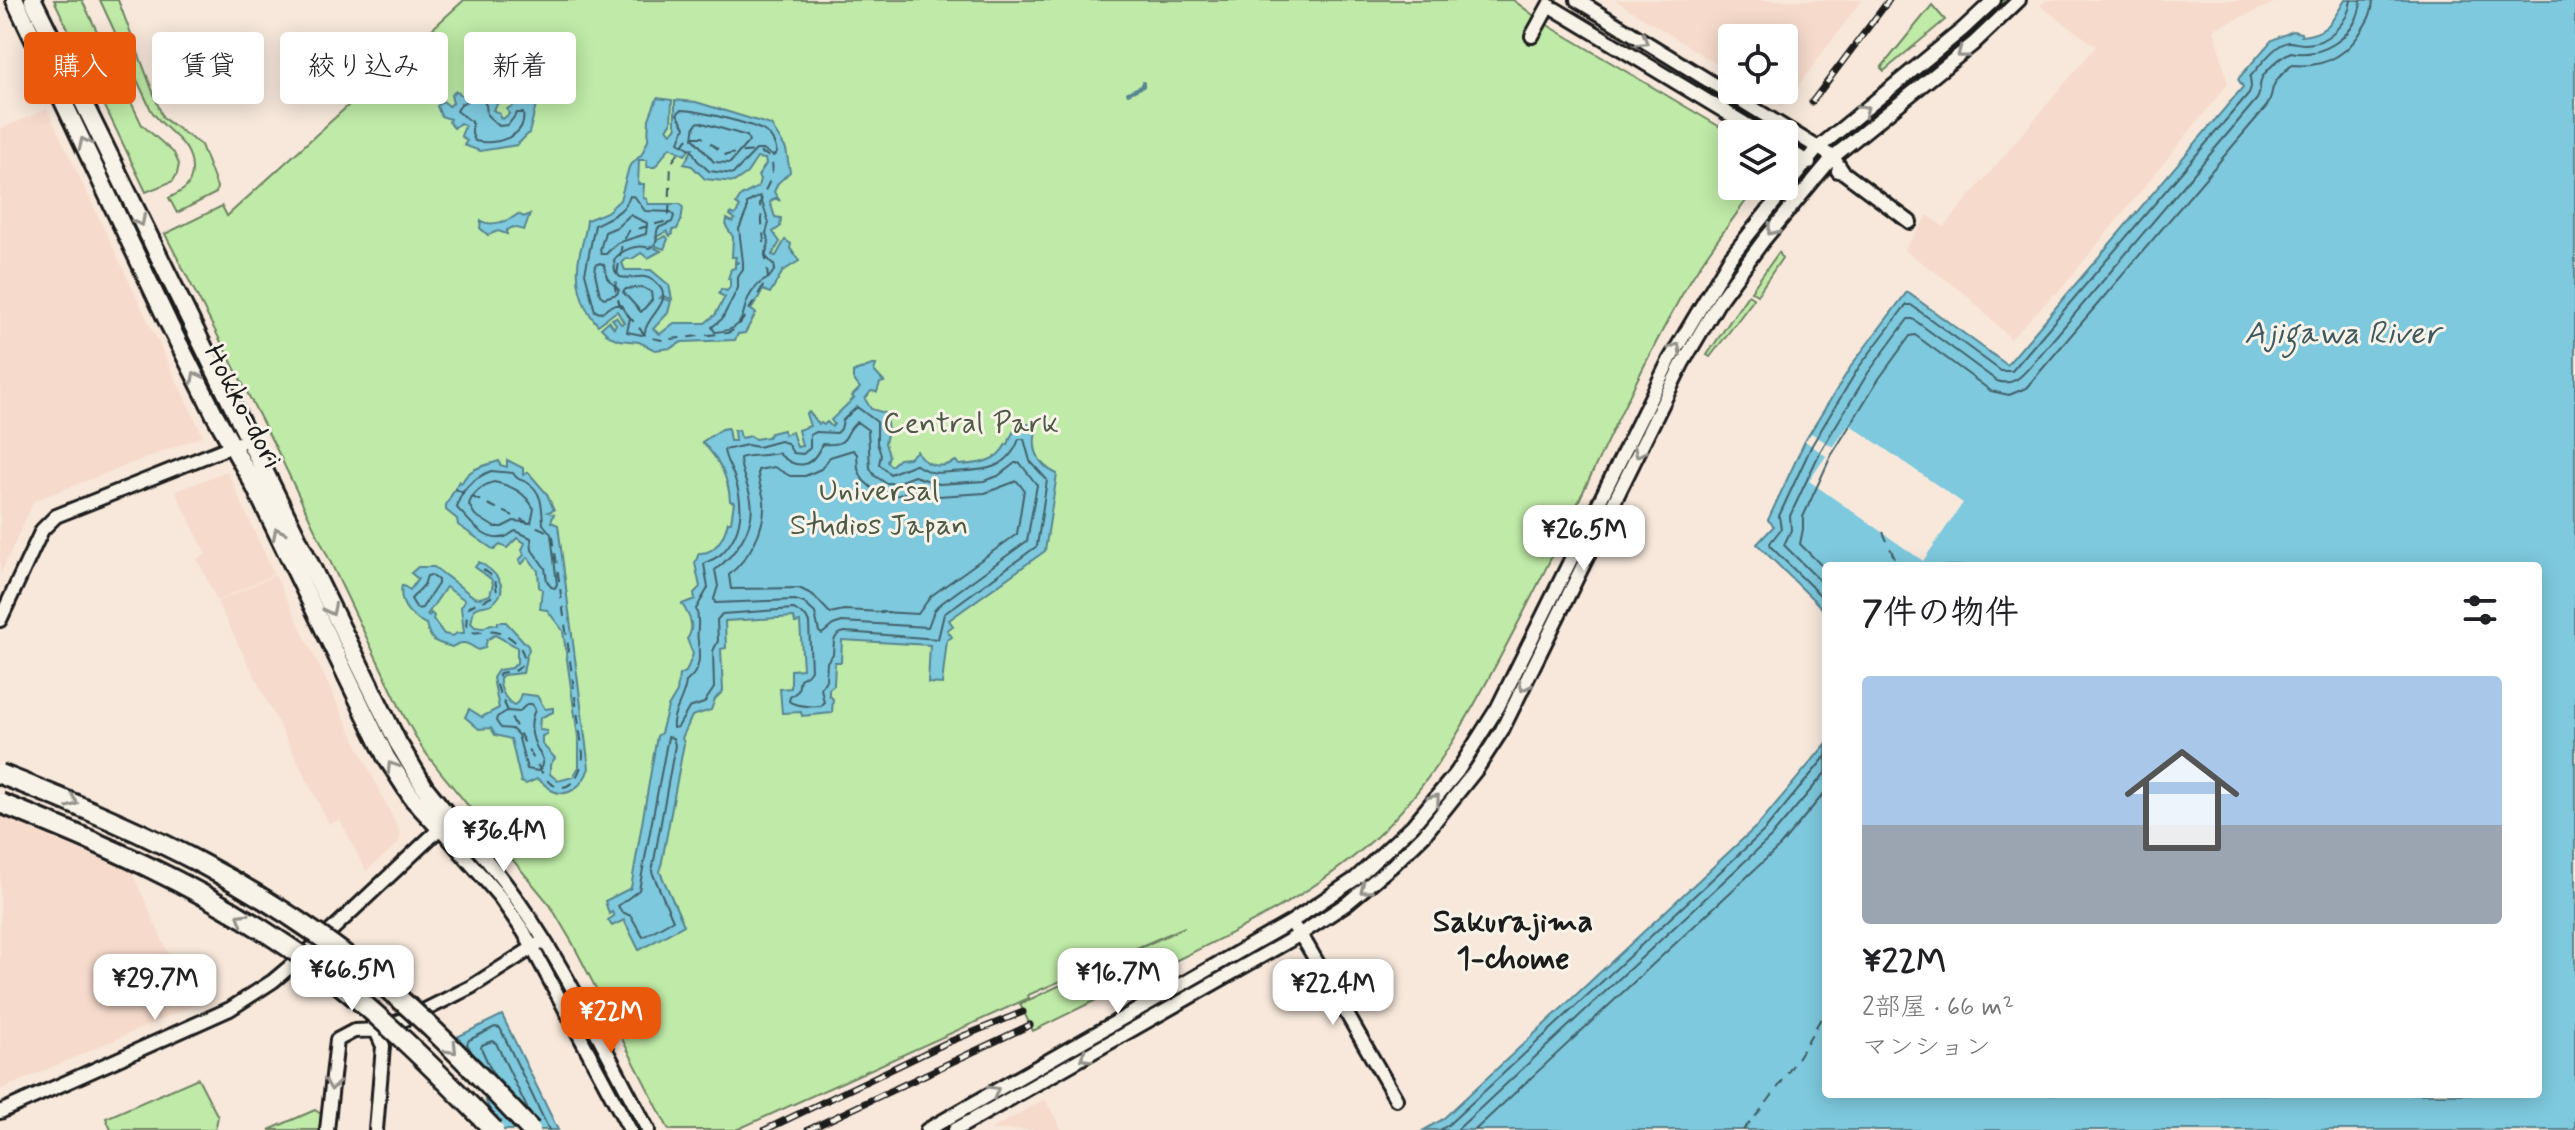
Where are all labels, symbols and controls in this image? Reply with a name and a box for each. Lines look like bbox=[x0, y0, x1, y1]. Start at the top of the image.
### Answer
map controls bbox=[1718, 24, 1798, 200]
button: locate bbox=[1718, 24, 1798, 104]
one-way arrow bbox=[1634, 31, 1649, 46]
chip: 購入 bbox=[24, 32, 136, 104]
chip: 賃貸 bbox=[152, 32, 264, 104]
chip: 絞り込み bbox=[280, 32, 448, 104]
chip: 新着 bbox=[464, 32, 576, 104]
one-way arrow bbox=[1957, 43, 1972, 58]
one-way arrow bbox=[1855, 105, 1869, 120]
button: layers bbox=[1718, 120, 1798, 200]
one-way arrow bbox=[78, 136, 94, 151]
one-way arrow bbox=[130, 213, 146, 228]
one-way arrow bbox=[1767, 221, 1782, 235]
water label: Ajigawa River bbox=[2244, 313, 2444, 359]
street label: Hokko-dori bbox=[194, 338, 292, 475]
one-way arrow bbox=[1666, 343, 1682, 357]
one-way arrow bbox=[190, 371, 206, 386]
park label: Central Park bbox=[883, 404, 1059, 443]
one-way arrow bbox=[1633, 444, 1649, 459]
park label: Universal Studios Japan bbox=[790, 472, 968, 545]
pin: ¥26.5M bbox=[1519, 505, 1649, 573]
text: ¥26.5M bbox=[1541, 514, 1627, 548]
one-way arrow bbox=[272, 527, 288, 542]
icon: filters bbox=[2458, 588, 2502, 632]
text: 7件の物件 bbox=[1862, 591, 2019, 636]
one-way arrow bbox=[322, 602, 338, 616]
one-way arrow bbox=[1518, 677, 1534, 692]
icon: home bbox=[2110, 728, 2254, 872]
one-way arrow bbox=[387, 761, 402, 776]
one-way arrow bbox=[65, 792, 79, 809]
one-way arrow bbox=[1425, 794, 1440, 808]
pin: ¥36.4M bbox=[439, 806, 569, 874]
text: ¥36.4M bbox=[462, 815, 546, 849]
one-way arrow bbox=[1359, 879, 1374, 893]
district label: Sakurajima 1-chome bbox=[1433, 901, 1593, 980]
one-way arrow bbox=[237, 912, 251, 927]
text: ¥22M bbox=[1862, 940, 1946, 985]
pin: ¥66.5M bbox=[287, 945, 417, 1013]
pin: ¥16.7M bbox=[1053, 948, 1183, 1016]
pin: ¥29.7M bbox=[90, 954, 220, 1022]
text: ¥66.5M bbox=[309, 954, 395, 988]
text: ¥16.7M bbox=[1076, 957, 1161, 991]
pin: ¥22.4M bbox=[1268, 959, 1398, 1027]
text: ¥29.7M bbox=[111, 963, 199, 997]
text: ¥22.4M bbox=[1291, 968, 1375, 1002]
pin: ¥22M bbox=[564, 987, 658, 1055]
text: 2部屋 · 66 m² bbox=[1862, 991, 2014, 1025]
text: ¥22M bbox=[579, 996, 643, 1030]
text: マンション bbox=[1862, 1031, 1991, 1065]
one-way arrow bbox=[443, 1040, 458, 1054]
one-way arrow bbox=[1079, 1047, 1094, 1062]
one-way arrow bbox=[323, 1079, 340, 1092]
one-way arrow bbox=[986, 1085, 1000, 1101]

